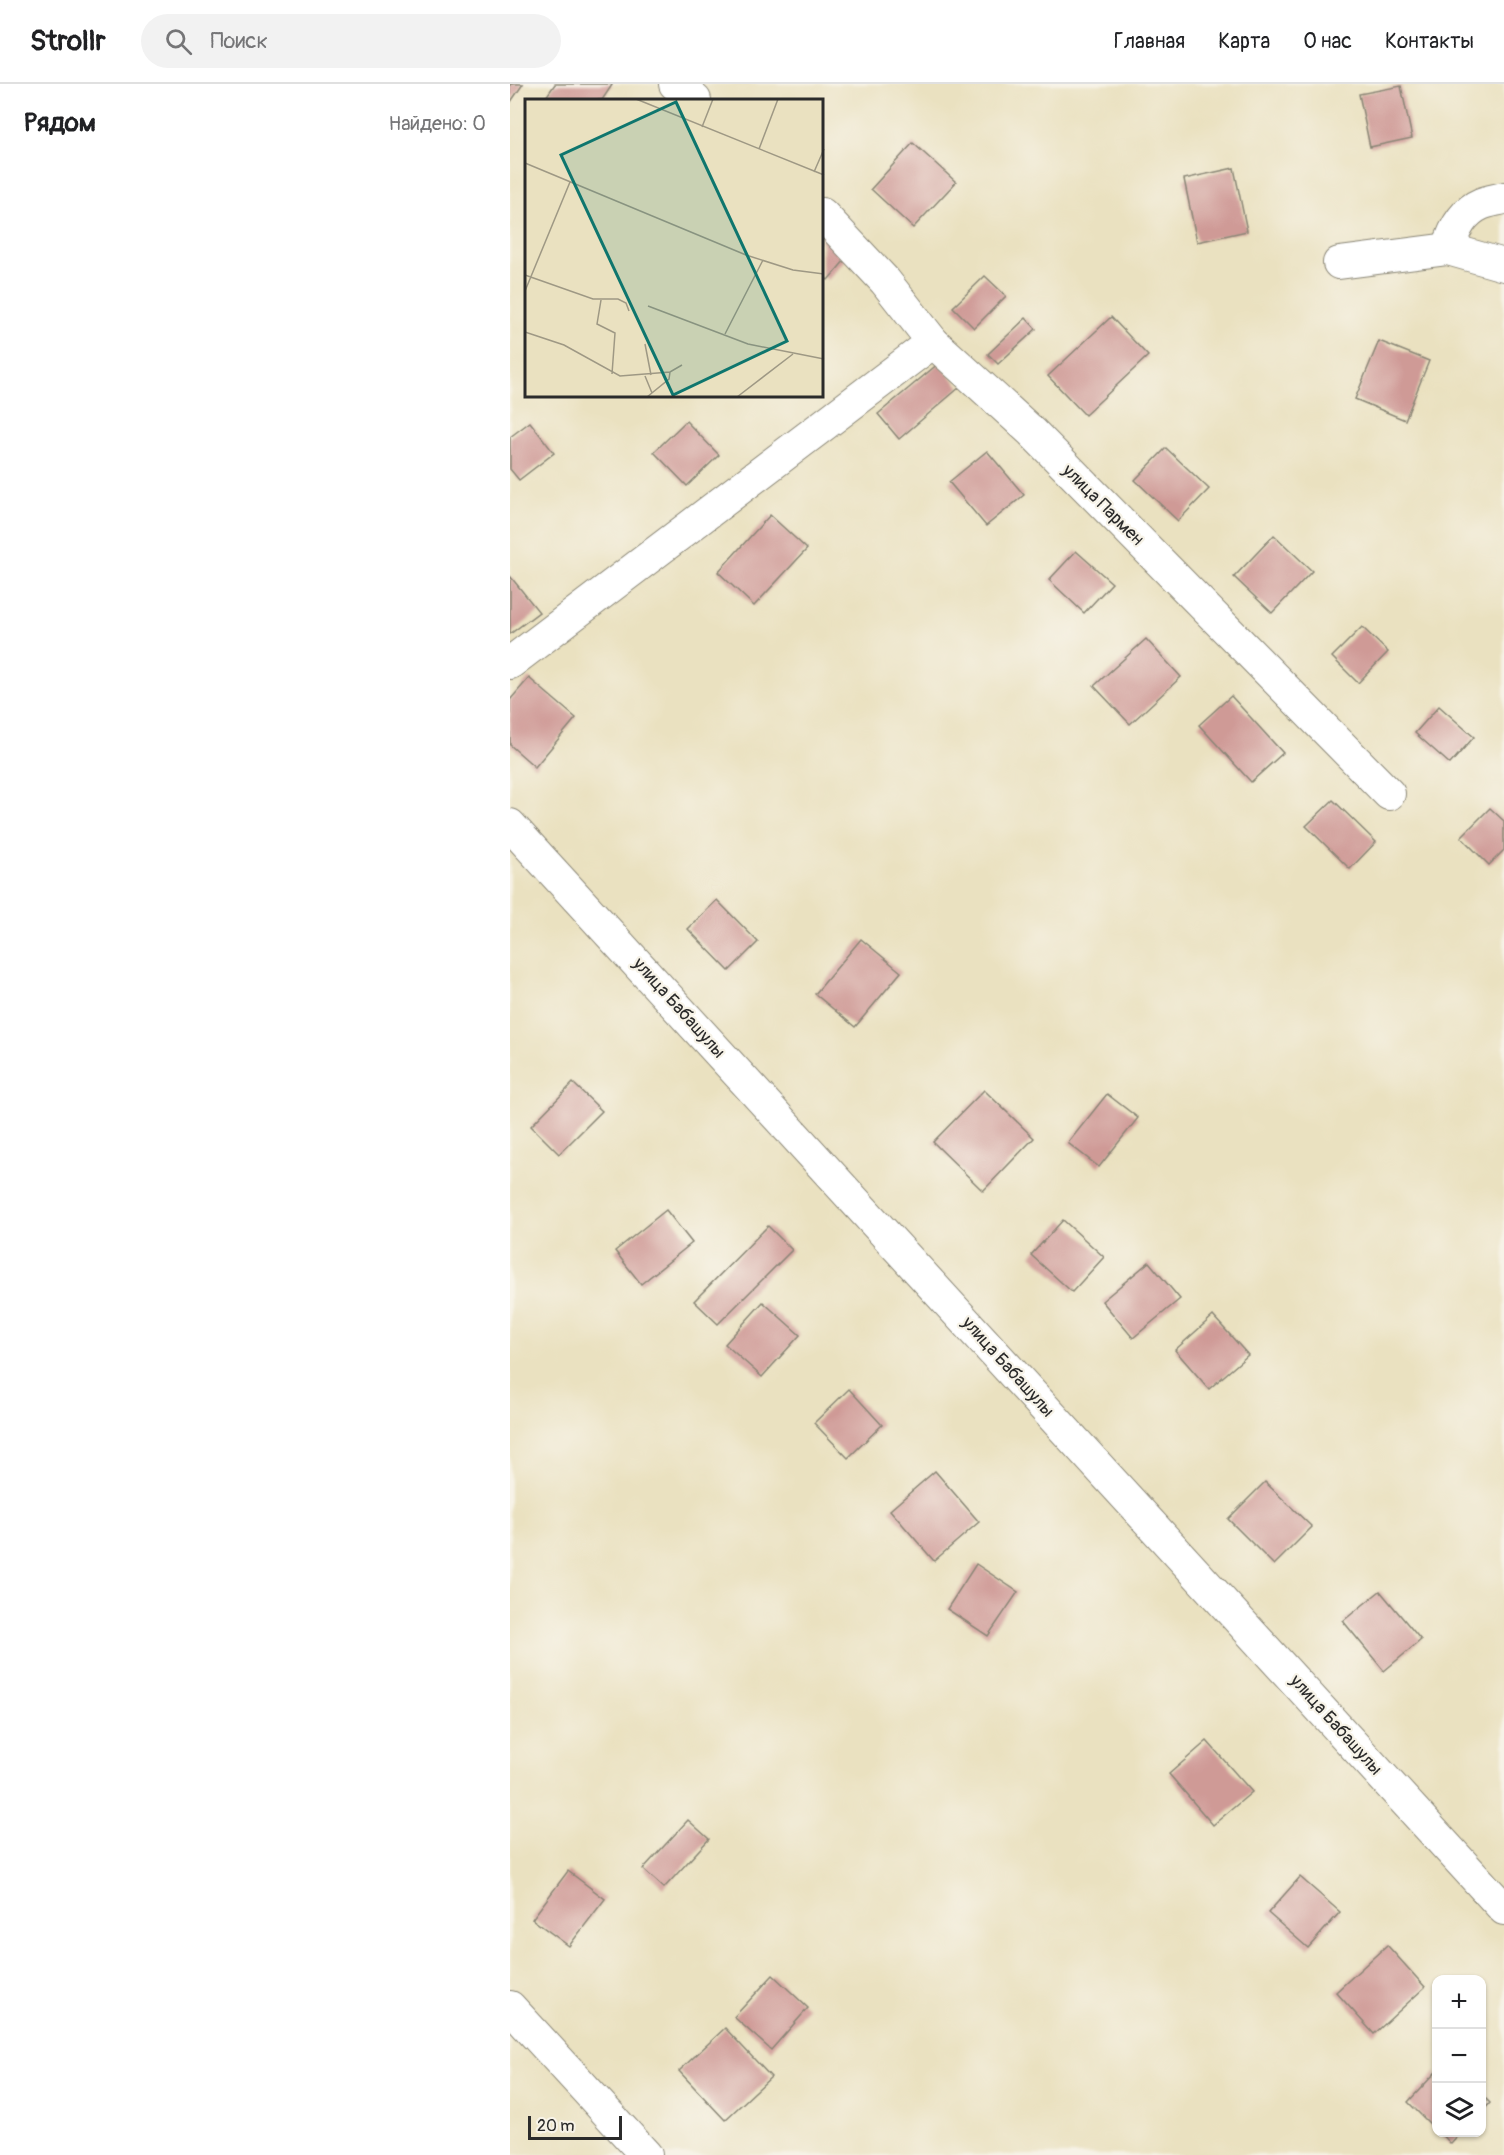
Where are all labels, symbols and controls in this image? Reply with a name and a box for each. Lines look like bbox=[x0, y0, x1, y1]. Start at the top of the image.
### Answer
search box bbox=[141, 14, 561, 68]
text: Strollr bbox=[30, 24, 105, 59]
icon: search bbox=[162, 25, 195, 58]
text: Поиск bbox=[210, 27, 268, 55]
text: Главная bbox=[1114, 28, 1185, 55]
text: Карта bbox=[1218, 28, 1270, 55]
text: О нас bbox=[1303, 28, 1352, 55]
text: Контакты bbox=[1385, 28, 1474, 55]
inset map bbox=[525, 99, 824, 398]
text: Рядом bbox=[24, 107, 96, 139]
text: Найдено: 0 bbox=[389, 111, 486, 136]
street label: улица Пармен bbox=[1057, 459, 1149, 551]
street label: улица Бабашулы bbox=[627, 952, 730, 1063]
street label: улица Бабашулы bbox=[956, 1311, 1059, 1422]
street label: улица Бабашулы bbox=[1284, 1669, 1387, 1780]
map controls bbox=[1432, 1975, 1486, 2137]
button: + bbox=[1432, 1975, 1486, 2029]
button: − bbox=[1432, 2029, 1486, 2083]
button: layers bbox=[1432, 2083, 1486, 2137]
scale bar bbox=[528, 2113, 622, 2140]
text: 20 m bbox=[537, 2116, 575, 2136]

